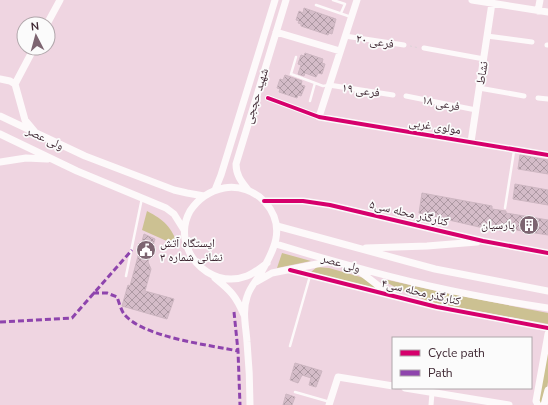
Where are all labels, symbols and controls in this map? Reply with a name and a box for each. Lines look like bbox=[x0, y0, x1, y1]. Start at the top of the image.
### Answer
north arrow bbox=[16, 16, 56, 56]
text: N bbox=[30, 19, 40, 34]
street label: فرعی ۲۰ bbox=[355, 30, 395, 52]
street label: نشاط bbox=[472, 60, 492, 86]
street label: شهید حججی bbox=[240, 66, 272, 126]
street label: فرعی ۱۹ bbox=[341, 79, 381, 101]
street label: فرعی ۱۸ bbox=[421, 92, 461, 114]
street label: مولوی غربی bbox=[408, 114, 462, 138]
street label: ولی عصر bbox=[23, 122, 66, 154]
street label: کنارگذر محله سی۵ bbox=[368, 196, 450, 230]
building icon: پارسیان bbox=[518, 214, 540, 236]
place label: پارسیان bbox=[481, 217, 515, 233]
place label: ایستگاه آتش نشانی شماره ۳ bbox=[160, 235, 223, 265]
public building icon: ایستگاه آتش نشانی شماره ۳ bbox=[135, 239, 157, 261]
street label: ولی عصر bbox=[319, 250, 362, 276]
street label: کنارگذر محله سی۴ bbox=[380, 275, 462, 309]
legend bbox=[392, 337, 532, 389]
text: Cycle path bbox=[428, 345, 485, 361]
text: Path bbox=[428, 365, 453, 381]

